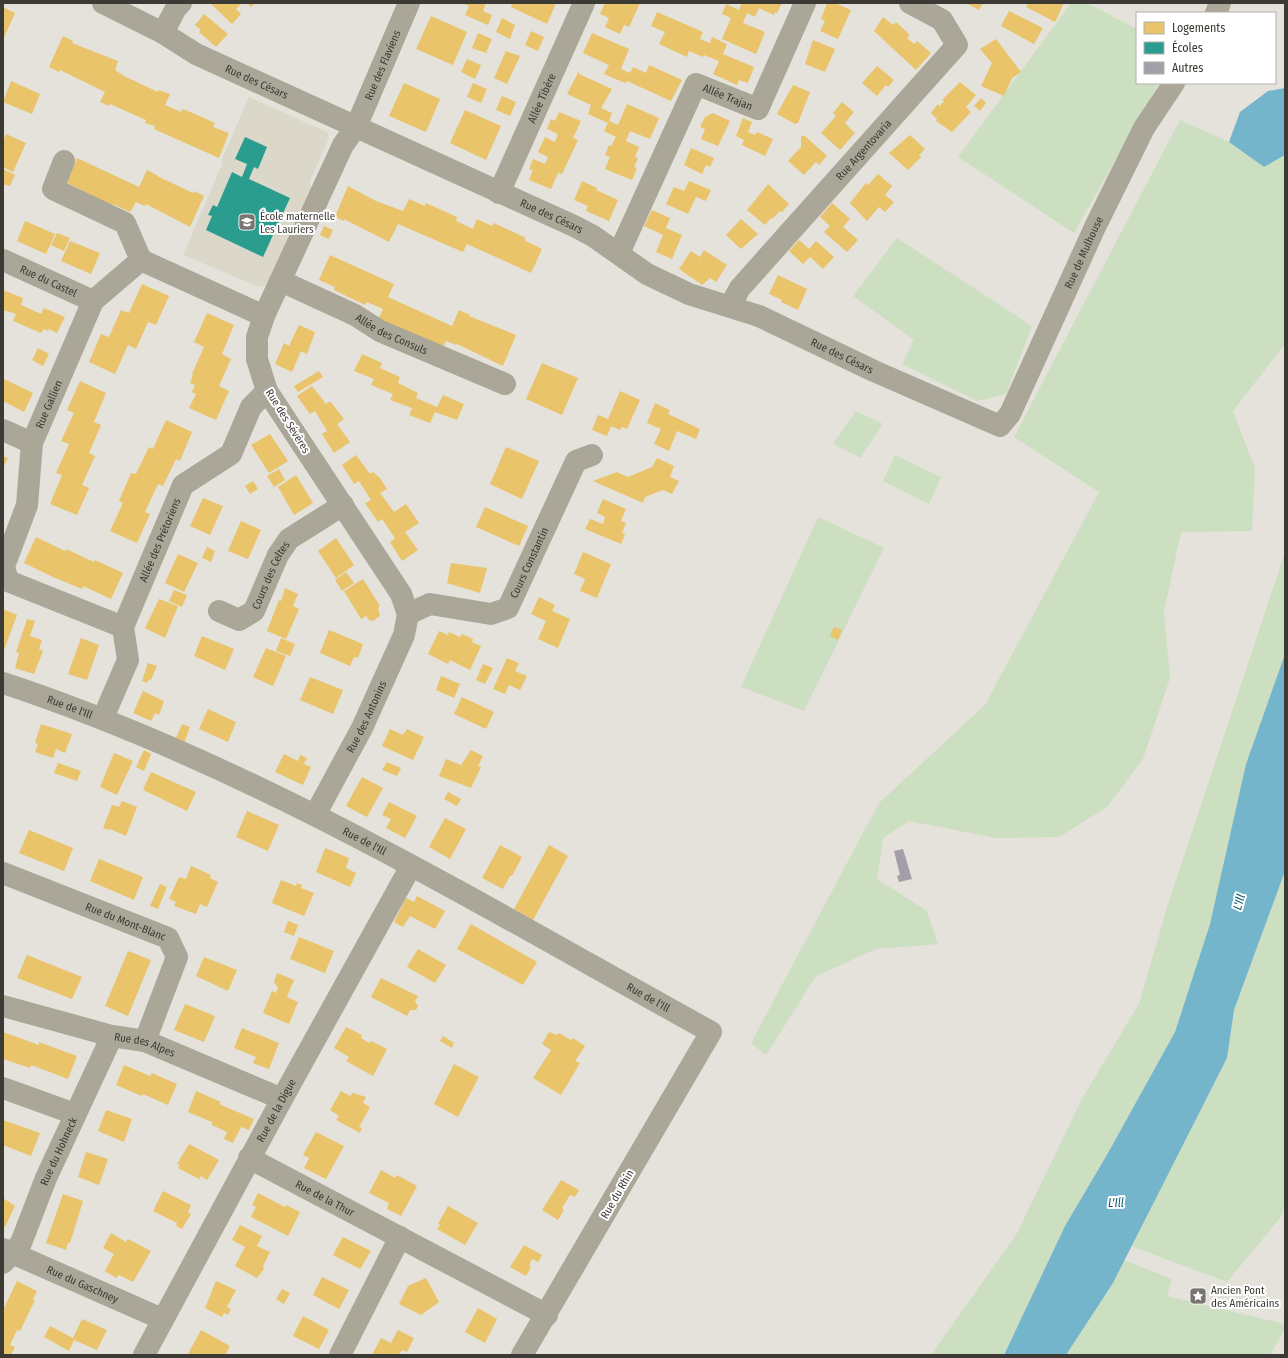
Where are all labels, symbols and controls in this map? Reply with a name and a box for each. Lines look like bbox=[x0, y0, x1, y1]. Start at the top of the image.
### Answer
legend bbox=[1136, 12, 1276, 84]
text: Logements bbox=[1172, 21, 1225, 35]
street label: Rue des Flaviens bbox=[362, 28, 404, 102]
text: Écoles bbox=[1172, 40, 1203, 55]
text: Autres bbox=[1172, 61, 1203, 75]
street label: Rue des Césars bbox=[223, 62, 290, 102]
street label: Allée Tibère bbox=[525, 71, 559, 125]
street label: Allée Trajan bbox=[701, 81, 754, 113]
street label: Rue Argentovaria bbox=[833, 117, 894, 183]
street label: Rue des Césars bbox=[518, 196, 585, 237]
place label: École maternelle Les Lauriers bbox=[260, 209, 335, 236]
school or university icon: École maternelle Les Lauriers bbox=[237, 212, 257, 232]
street label: Rue de Mulhouse bbox=[1062, 214, 1106, 291]
street label: Rue du Castel bbox=[18, 263, 79, 300]
street label: Allée des Consuls bbox=[353, 311, 430, 358]
street label: Rue des Césars bbox=[809, 336, 875, 377]
street label: Rue Gallien bbox=[33, 378, 65, 431]
street label: Rue des Sévères bbox=[263, 387, 313, 456]
street label: Allée des Prétoriens bbox=[137, 496, 184, 584]
street label: Cours Constantin bbox=[507, 525, 551, 600]
street label: Cours des Celtes bbox=[250, 539, 293, 611]
street label: Rue des Antonins bbox=[344, 678, 390, 755]
street label: Rue de l'Ill bbox=[45, 693, 94, 722]
street label: Rue de l'Ill bbox=[340, 825, 388, 858]
water label: L'Ill bbox=[1230, 892, 1248, 912]
street label: Rue du Mont-Blanc bbox=[83, 900, 168, 944]
street label: Rue de l'Ill bbox=[624, 980, 672, 1015]
street label: Rue des Alpes bbox=[113, 1030, 177, 1060]
street label: Rue de la Digue bbox=[254, 1077, 299, 1144]
street label: Rue du Hohneck bbox=[38, 1115, 81, 1187]
street label: Rue du Rhin bbox=[598, 1167, 637, 1221]
street label: Rue de la Thur bbox=[293, 1178, 357, 1220]
water label: L'Ill bbox=[1108, 1196, 1124, 1210]
street label: Rue du Gaschney bbox=[45, 1263, 120, 1306]
place label: Ancien Pont des Américains bbox=[1211, 1284, 1279, 1310]
place icon: Ancien Pont des Américains bbox=[1188, 1286, 1208, 1306]

